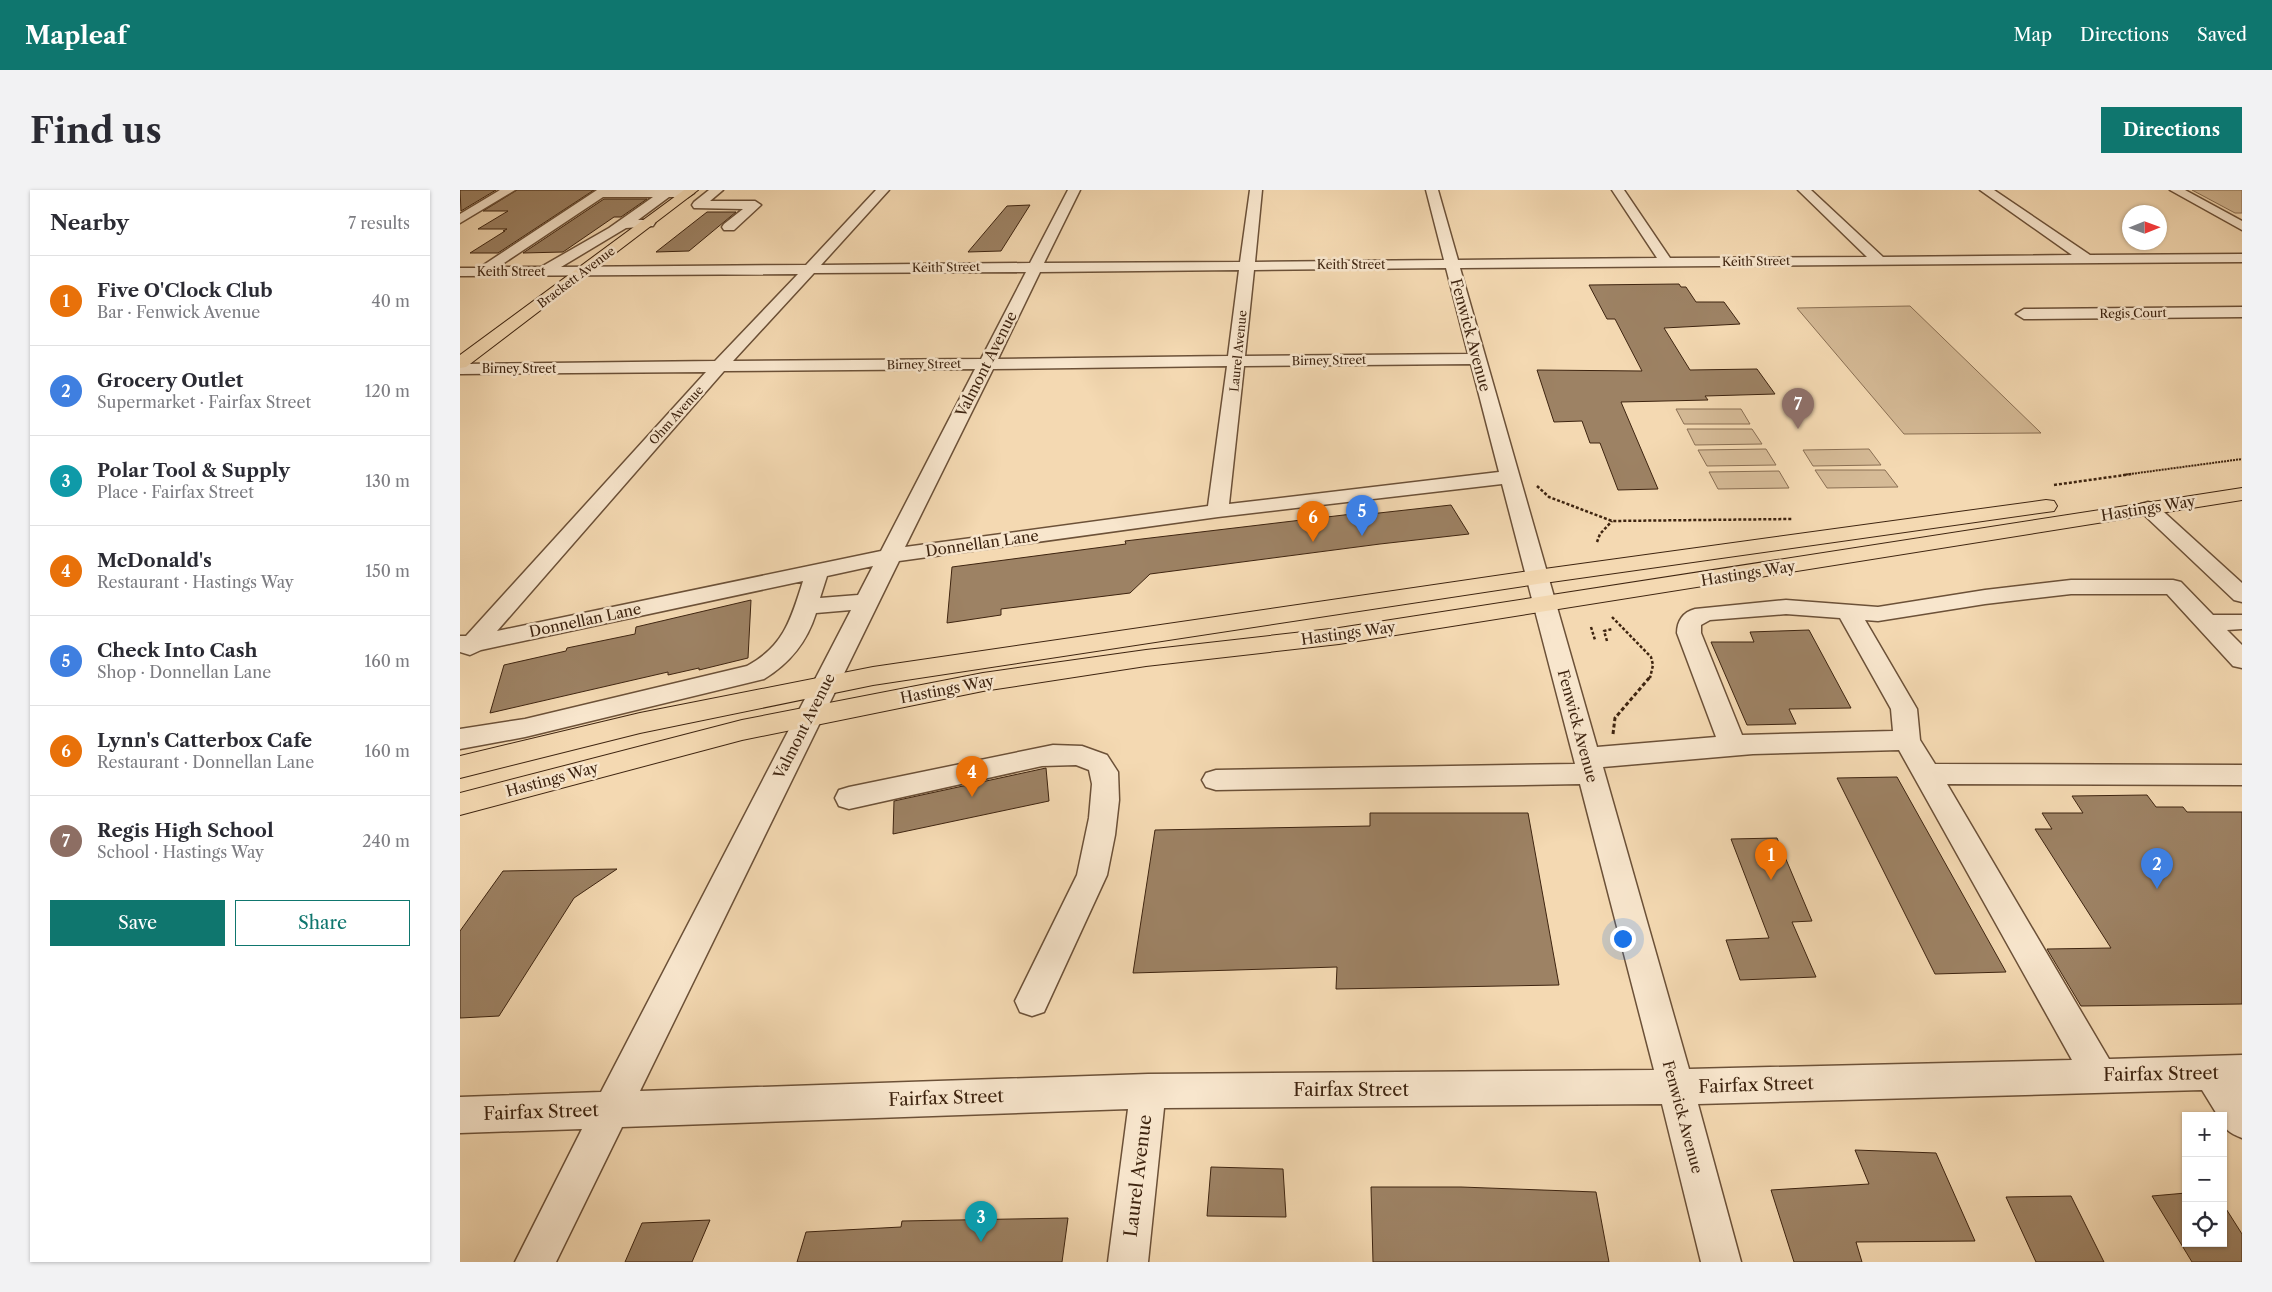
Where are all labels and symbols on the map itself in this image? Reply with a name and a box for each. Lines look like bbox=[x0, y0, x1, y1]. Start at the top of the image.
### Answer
north arrow bbox=[2122, 205, 2167, 250]
street label: Brackett Avenue bbox=[534, 243, 618, 311]
street label: Keith Street bbox=[1722, 253, 1791, 269]
street label: Keith Street bbox=[1317, 257, 1386, 272]
street label: Keith Street bbox=[912, 259, 981, 275]
street label: Keith Street bbox=[477, 264, 546, 279]
street label: Fenwick Avenue bbox=[1447, 276, 1495, 394]
street label: Regis Court bbox=[2099, 305, 2167, 321]
street label: Valmont Avenue bbox=[951, 308, 1021, 421]
street label: Laurel Avenue bbox=[1226, 309, 1250, 393]
street label: Birney Street bbox=[1292, 352, 1367, 368]
street label: Birney Street bbox=[887, 356, 962, 372]
street label: Birney Street bbox=[482, 361, 557, 376]
street label: Ohm Avenue bbox=[646, 382, 706, 447]
pin: 7 bbox=[1782, 388, 1814, 429]
street label: Hastings Way bbox=[2099, 491, 2197, 525]
pin: 5 bbox=[1346, 495, 1378, 536]
pin: 6 bbox=[1297, 501, 1329, 542]
street label: Donnellan Lane bbox=[924, 526, 1040, 560]
street label: Hastings Way bbox=[1699, 556, 1797, 590]
street label: Donnellan Lane bbox=[527, 599, 643, 641]
street label: Hastings Way bbox=[1300, 617, 1397, 649]
street label: Fenwick Avenue bbox=[1554, 667, 1602, 785]
street label: Valmont Avenue bbox=[769, 670, 839, 783]
street label: Hastings Way bbox=[898, 670, 996, 707]
pin: 4 bbox=[956, 756, 988, 797]
street label: Hastings Way bbox=[504, 757, 601, 800]
pin: 1 bbox=[1755, 839, 1787, 880]
pin: 2 bbox=[2141, 848, 2173, 889]
your location bbox=[1610, 926, 1636, 952]
street label: Fenwick Avenue bbox=[1659, 1058, 1707, 1176]
street label: Fairfax Street bbox=[2103, 1062, 2220, 1086]
street label: Fairfax Street bbox=[1698, 1072, 1815, 1098]
street label: Fairfax Street bbox=[1293, 1079, 1409, 1101]
street label: Fairfax Street bbox=[888, 1085, 1005, 1111]
street label: Fairfax Street bbox=[483, 1099, 600, 1125]
street label: Laurel Avenue bbox=[1120, 1114, 1156, 1238]
pin: 3 bbox=[965, 1201, 997, 1242]

